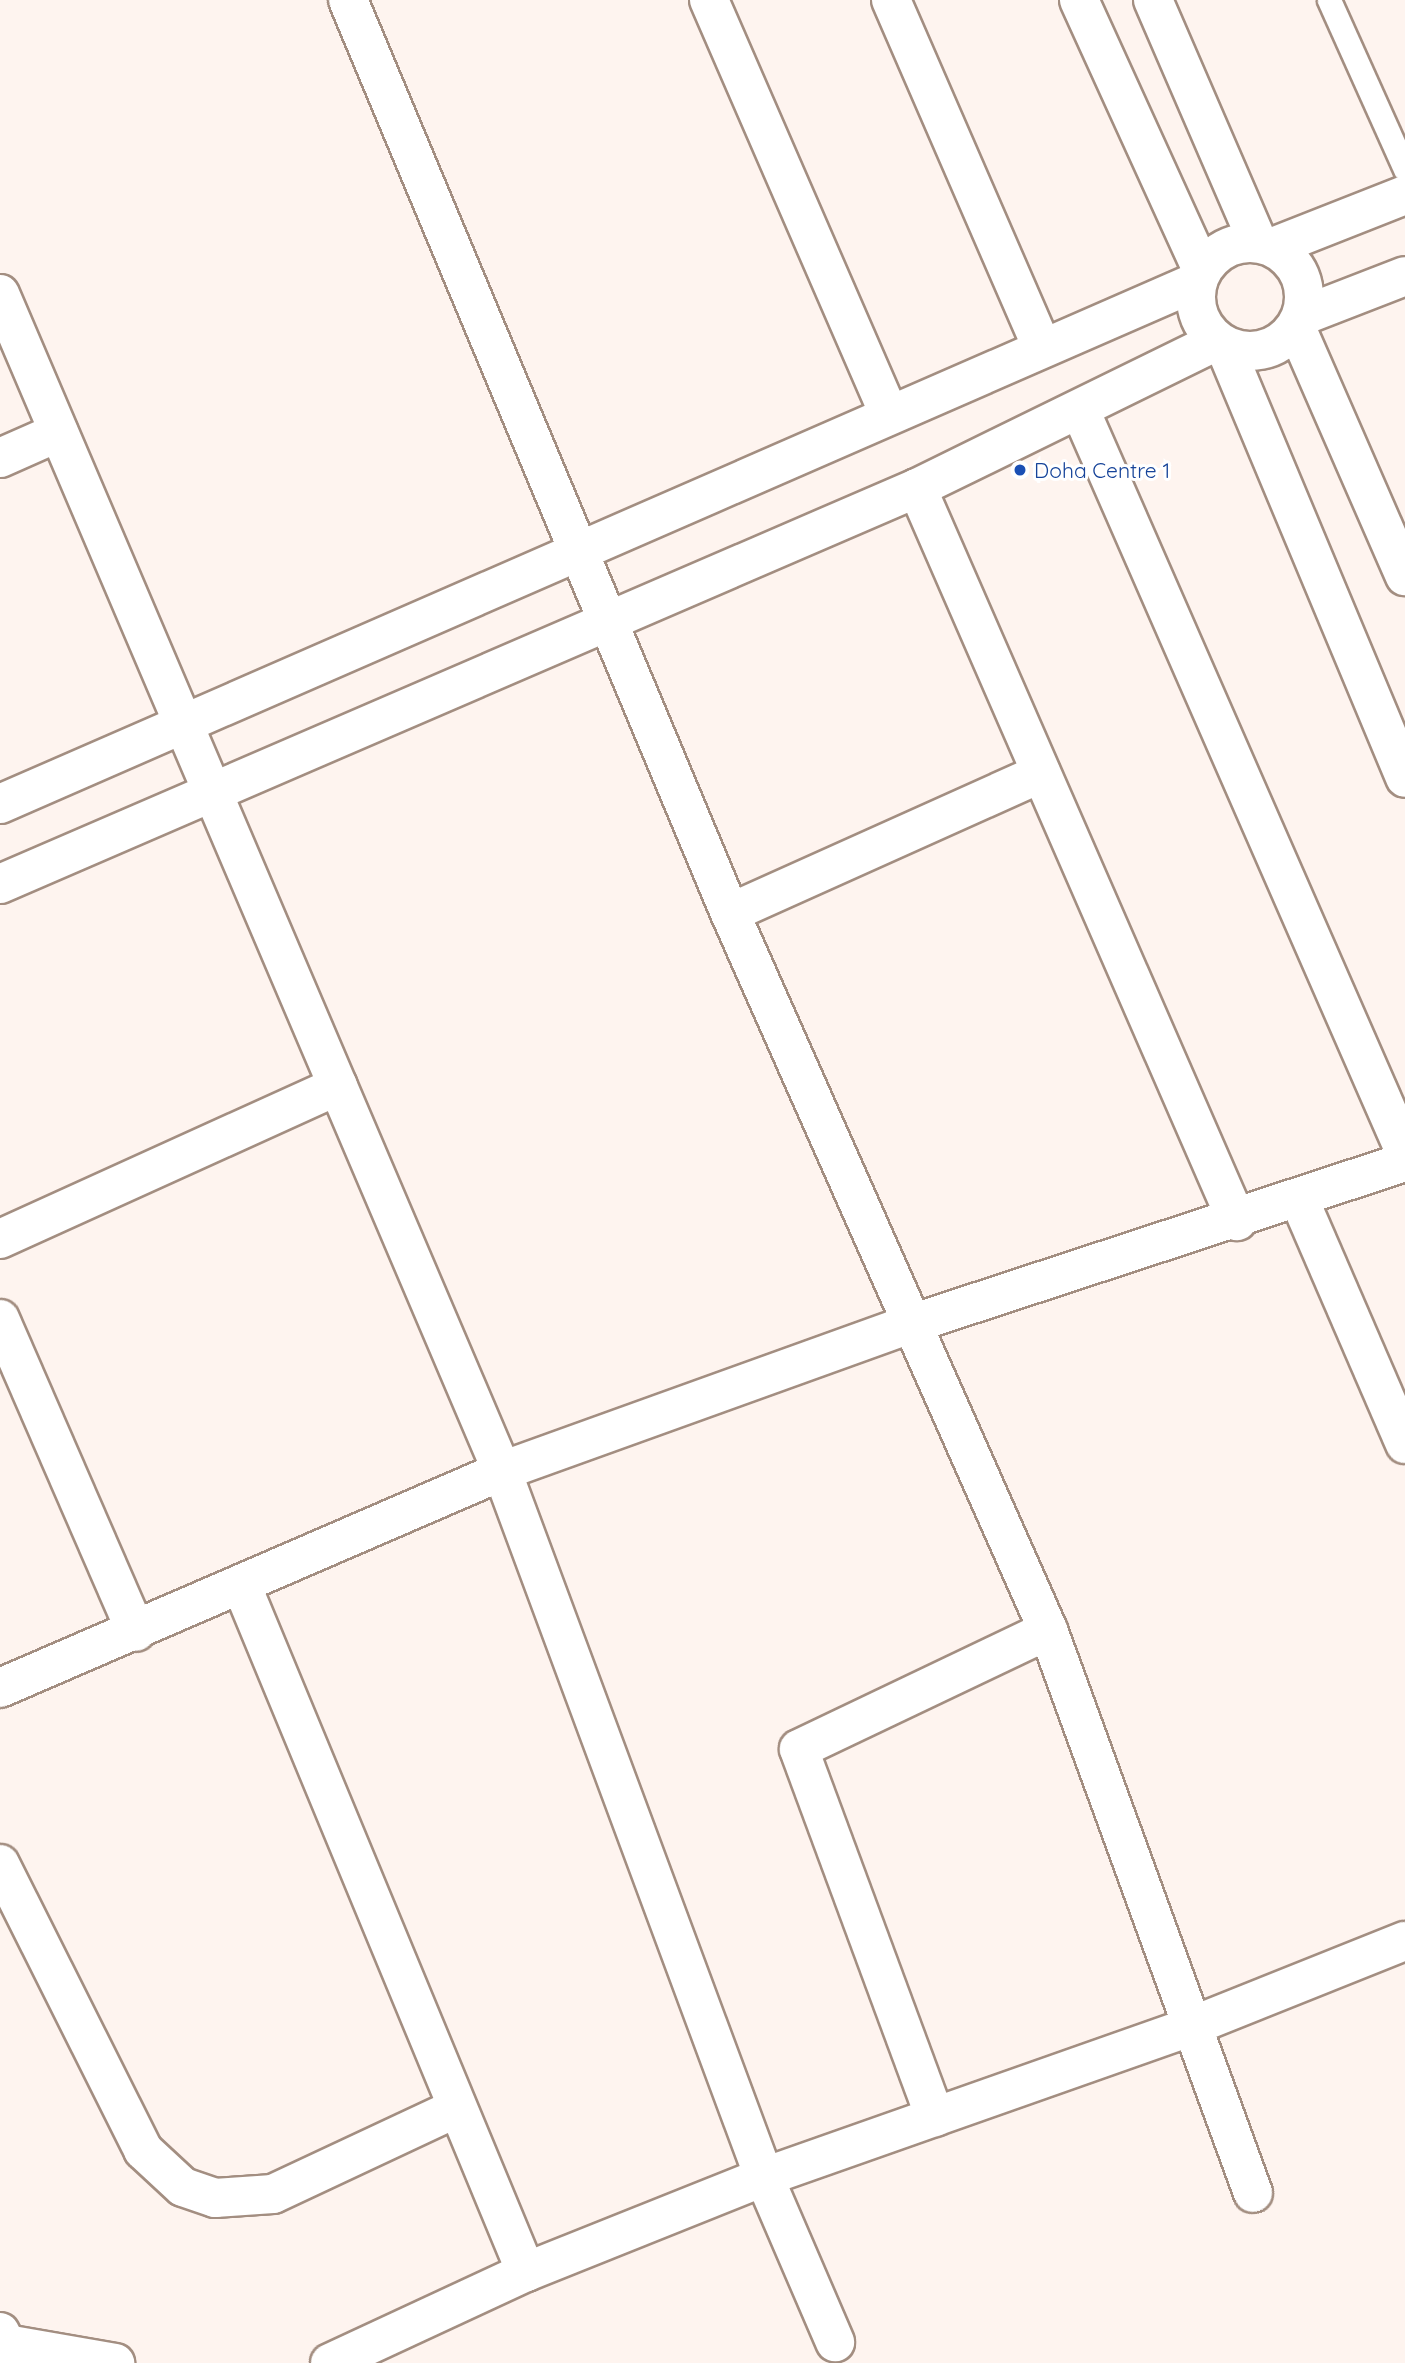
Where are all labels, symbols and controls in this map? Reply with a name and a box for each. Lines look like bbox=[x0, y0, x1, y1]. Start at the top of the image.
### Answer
place label: Doha Centre 1 bbox=[1034, 457, 1170, 483]
marker: Doha Centre 1 bbox=[1012, 462, 1028, 478]

